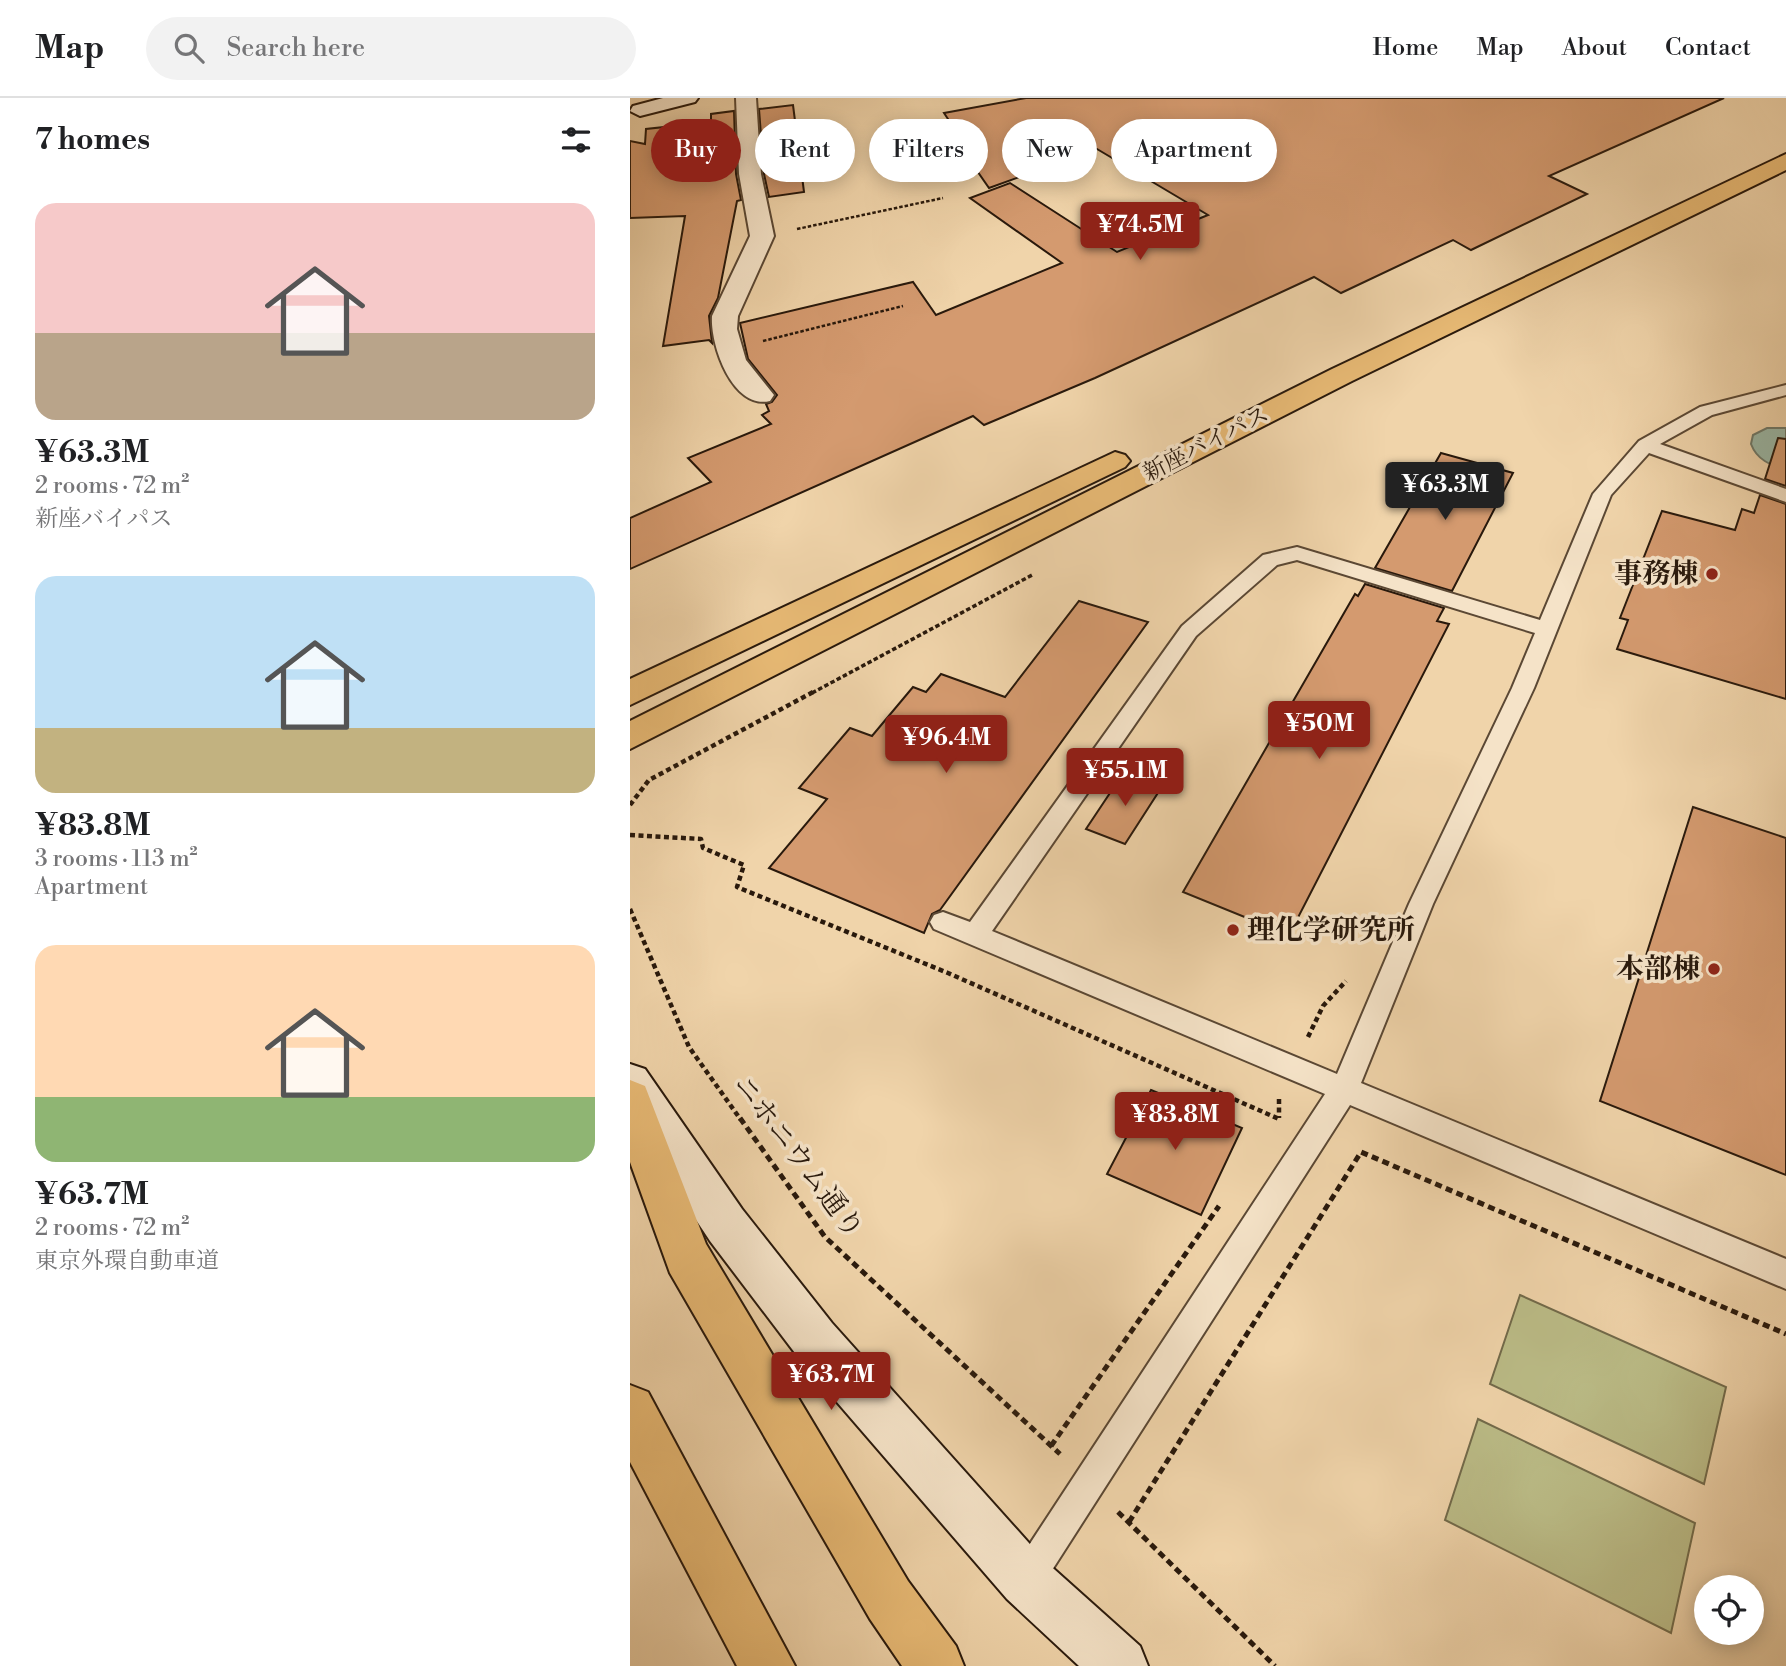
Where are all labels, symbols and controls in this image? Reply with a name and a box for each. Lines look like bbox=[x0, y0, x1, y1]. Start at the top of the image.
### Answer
search box bbox=[146, 17, 636, 80]
text: Map bbox=[35, 28, 104, 69]
icon: search bbox=[170, 29, 208, 67]
text: Search here bbox=[226, 32, 365, 64]
text: Home bbox=[1373, 33, 1438, 63]
text: Map bbox=[1476, 33, 1524, 63]
text: About bbox=[1562, 33, 1627, 63]
text: Contact bbox=[1665, 33, 1751, 63]
chip: Buy bbox=[651, 119, 741, 182]
chip: Rent bbox=[755, 119, 855, 182]
chip: Filters bbox=[869, 119, 988, 182]
chip: New bbox=[1002, 119, 1097, 182]
chip: Apartment bbox=[1111, 119, 1277, 182]
text: 7 homes bbox=[35, 121, 150, 159]
icon: filters bbox=[557, 121, 595, 159]
pin: ¥74.5M bbox=[1083, 202, 1197, 262]
text: ¥74.5M bbox=[1096, 211, 1184, 239]
icon: home bbox=[252, 248, 378, 374]
street label: 新座バイパス bbox=[1138, 400, 1274, 488]
text: ¥63.3M bbox=[35, 434, 149, 472]
pin: ¥63.3M bbox=[1388, 462, 1502, 522]
text: ¥63.3M bbox=[1401, 471, 1489, 499]
text: 2 rooms · 72 m² bbox=[35, 472, 189, 500]
text: 新座バイパス bbox=[35, 505, 173, 533]
place label: 事務棟 bbox=[1614, 557, 1698, 592]
marker: 事務棟 bbox=[1704, 566, 1720, 582]
icon: home bbox=[252, 622, 378, 748]
pin: ¥50M bbox=[1278, 702, 1360, 761]
text: ¥50M bbox=[1284, 710, 1354, 738]
pin: ¥96.4M bbox=[889, 716, 1003, 775]
text: ¥96.4M bbox=[901, 724, 991, 752]
pin: ¥55.1M bbox=[1068, 748, 1182, 808]
text: ¥55.1M bbox=[1083, 757, 1168, 785]
text: ¥83.8M bbox=[35, 807, 150, 845]
text: 3 rooms · 113 m² bbox=[35, 845, 198, 873]
text: Apartment bbox=[35, 873, 148, 901]
place label: 理化学研究所 bbox=[1247, 913, 1415, 948]
marker: 理化学研究所 bbox=[1225, 922, 1241, 938]
place label: 本部棟 bbox=[1616, 952, 1700, 987]
marker: 本部棟 bbox=[1706, 961, 1722, 977]
icon: home bbox=[252, 990, 378, 1116]
street label: ニホニウム通り bbox=[725, 1068, 871, 1246]
pin: ¥83.8M bbox=[1118, 1093, 1232, 1152]
text: ¥83.8M bbox=[1131, 1101, 1219, 1129]
text: ¥63.7M bbox=[35, 1176, 149, 1214]
text: 2 rooms · 72 m² bbox=[35, 1214, 189, 1242]
text: 東京外環自動車道 bbox=[35, 1247, 219, 1275]
pin: ¥63.7M bbox=[774, 1352, 888, 1412]
text: ¥63.7M bbox=[787, 1361, 875, 1389]
map controls bbox=[1694, 1575, 1764, 1645]
button: locate bbox=[1694, 1575, 1764, 1645]

